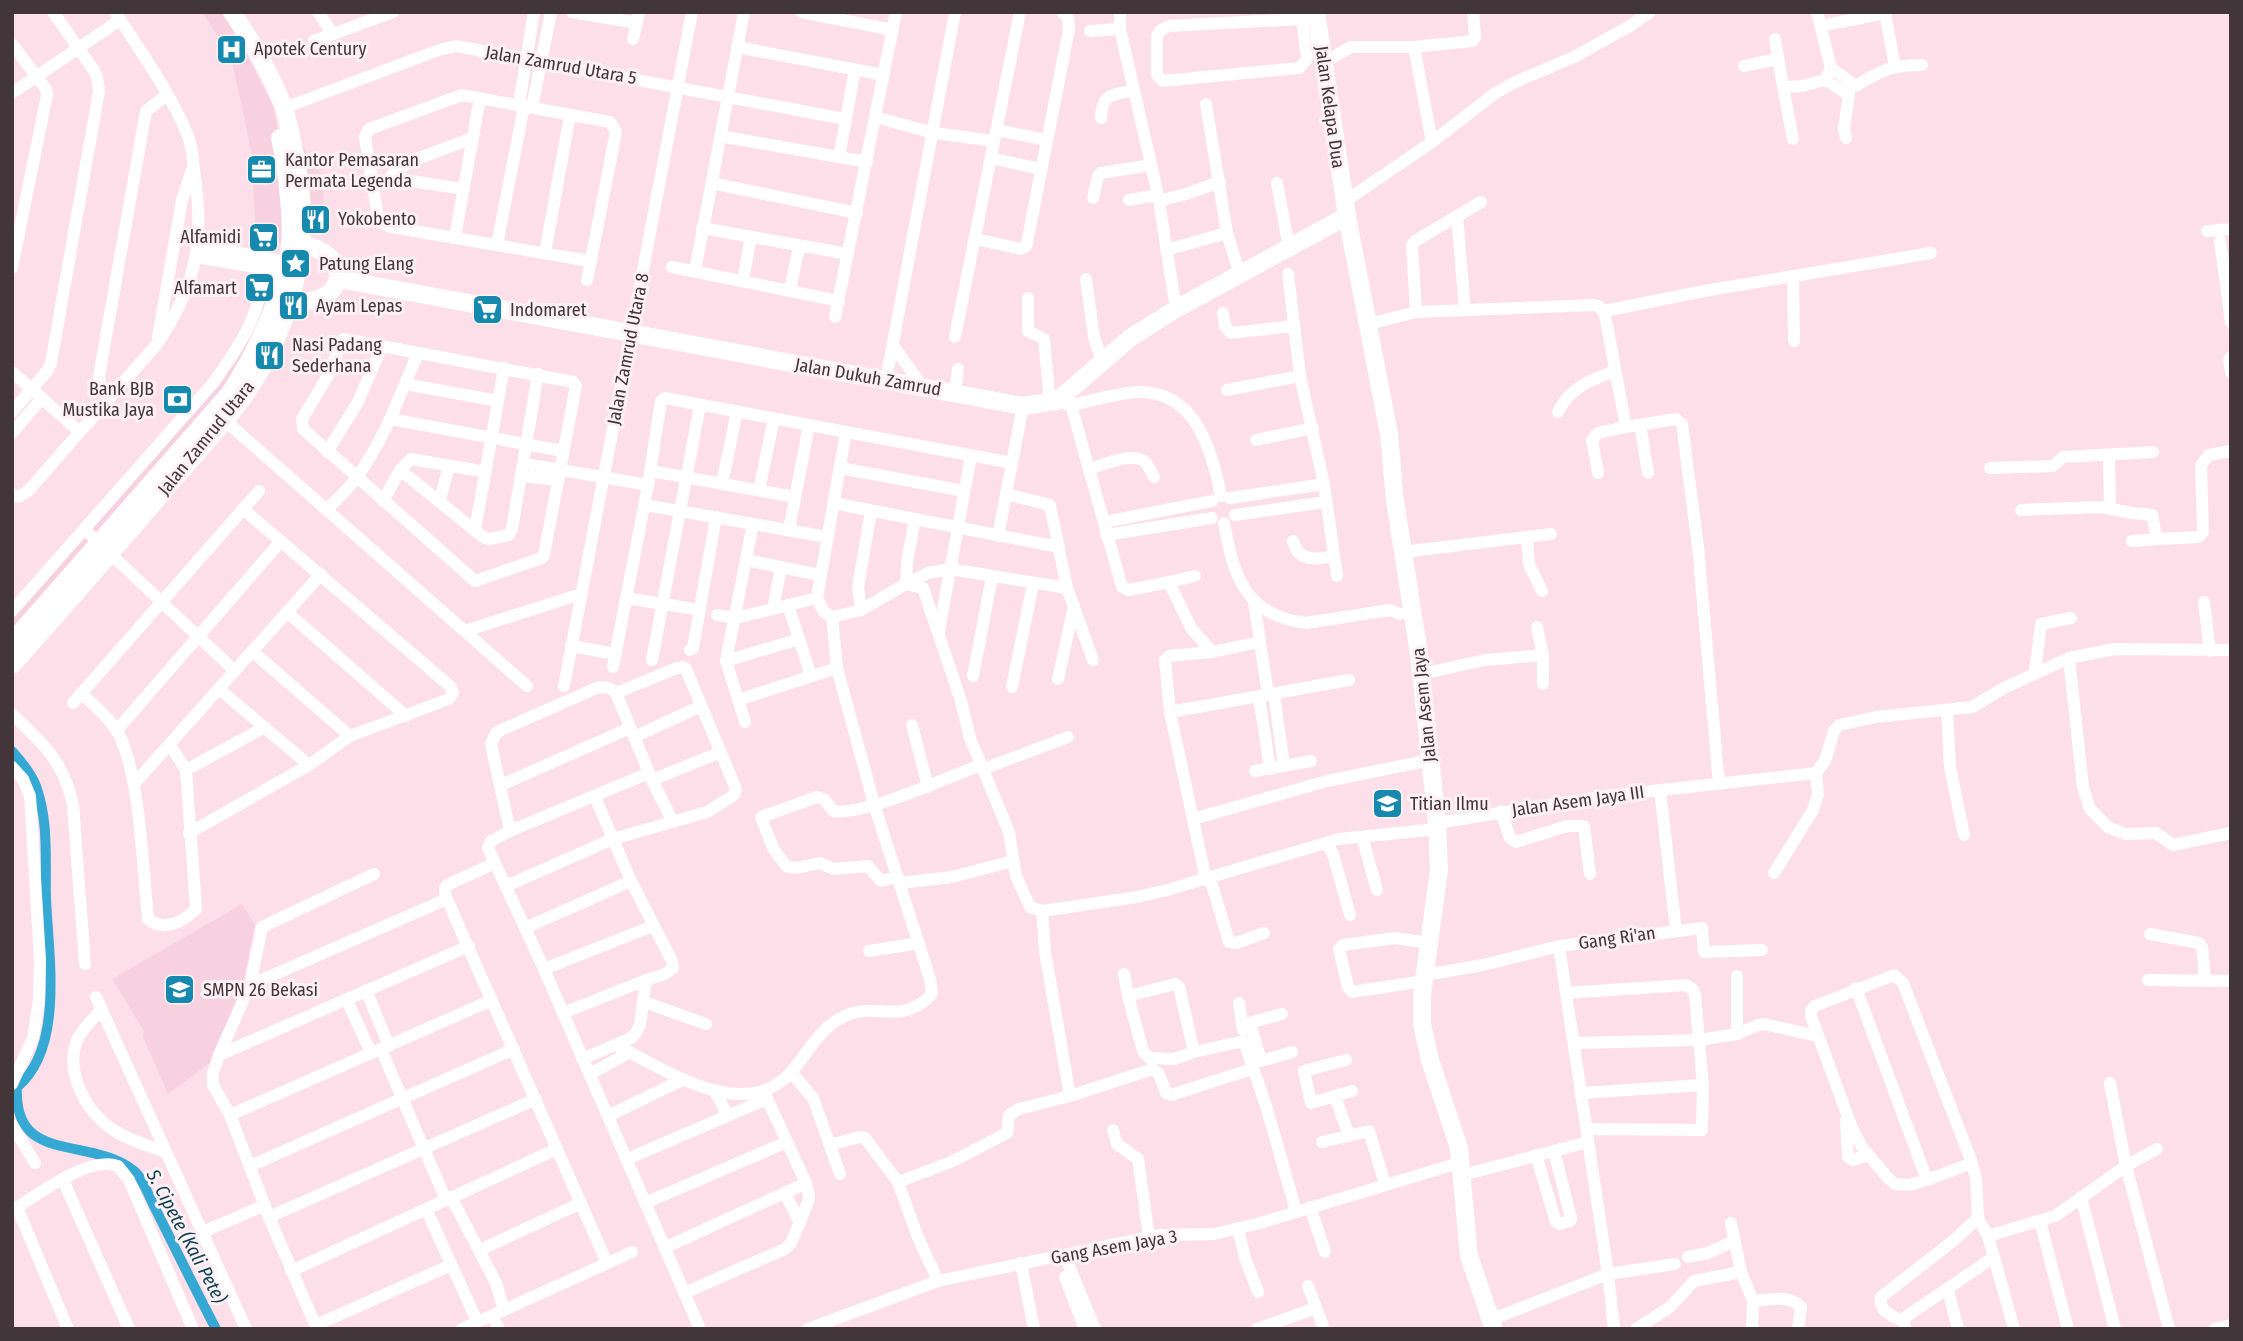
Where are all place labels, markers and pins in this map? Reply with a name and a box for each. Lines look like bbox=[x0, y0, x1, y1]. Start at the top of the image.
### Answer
hospital icon: Apotek Century bbox=[214, 32, 248, 66]
place label: Apotek Century bbox=[254, 38, 366, 60]
place label: Kantor Pemasaran Permata Legenda bbox=[285, 149, 419, 192]
office icon: Kantor Pemasaran Permata Legenda bbox=[245, 153, 279, 187]
restaurant icon: Yokobento bbox=[298, 202, 332, 236]
place label: Yokobento bbox=[338, 208, 416, 230]
supermarket icon: Alfamidi bbox=[247, 220, 281, 254]
place label: Alfamidi bbox=[180, 226, 241, 248]
place icon: Patung Elang bbox=[279, 247, 313, 281]
place label: Patung Elang bbox=[319, 253, 414, 275]
supermarket icon: Alfamart bbox=[243, 271, 277, 305]
place label: Alfamart bbox=[174, 277, 237, 299]
restaurant icon: Ayam Lepas bbox=[276, 289, 310, 323]
supermarket icon: Indomaret bbox=[470, 293, 504, 327]
place label: Ayam Lepas bbox=[316, 295, 403, 317]
place label: Indomaret bbox=[510, 299, 587, 321]
place label: Nasi Padang Sederhana bbox=[292, 334, 382, 377]
restaurant icon: Nasi Padang Sederhana bbox=[252, 338, 286, 372]
place label: Bank BJB Mustika Jaya bbox=[62, 378, 154, 421]
bank icon: Bank BJB Mustika Jaya bbox=[160, 382, 194, 416]
school or university icon: Titian Ilmu bbox=[1370, 787, 1404, 821]
place label: Titian Ilmu bbox=[1410, 793, 1489, 815]
school or university icon: SMPN 26 Bekasi bbox=[163, 973, 197, 1007]
place label: SMPN 26 Bekasi bbox=[203, 979, 318, 1001]

